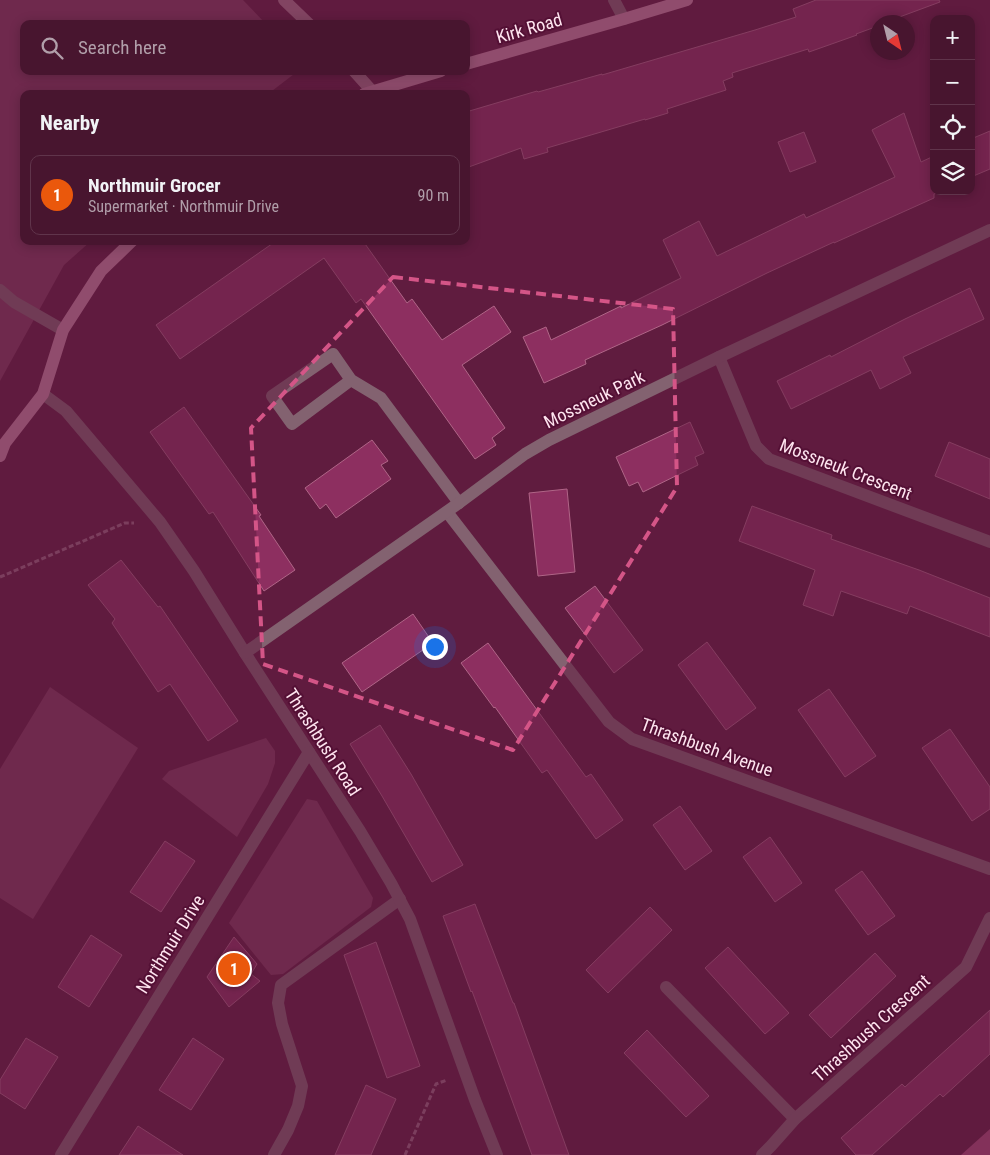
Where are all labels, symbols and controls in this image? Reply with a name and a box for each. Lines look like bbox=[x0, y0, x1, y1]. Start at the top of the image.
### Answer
street label: Kirk Road bbox=[494, 9, 564, 47]
north arrow bbox=[870, 15, 915, 60]
map controls bbox=[930, 15, 975, 195]
button: + bbox=[930, 15, 975, 60]
search box bbox=[20, 20, 470, 75]
icon: search bbox=[38, 34, 66, 62]
text: Search here bbox=[78, 36, 166, 59]
button: − bbox=[930, 60, 975, 105]
button: locate bbox=[930, 105, 975, 150]
text: Nearby bbox=[40, 111, 99, 135]
button: layers bbox=[930, 150, 975, 195]
text: Northmuir Grocer bbox=[88, 174, 221, 197]
text: 1 bbox=[53, 186, 61, 205]
text: 90 m bbox=[417, 186, 449, 205]
text: Supermarket · Northmuir Drive bbox=[88, 197, 279, 216]
street label: Mossneuk Park bbox=[540, 366, 648, 432]
street label: Mossneuk Crescent bbox=[777, 434, 915, 504]
your location bbox=[422, 634, 448, 660]
street label: Thrashbush Road bbox=[281, 685, 365, 799]
street label: Thrashbush Avenue bbox=[638, 713, 776, 781]
street label: Northmuir Drive bbox=[131, 891, 209, 997]
pin: 1 bbox=[218, 950, 250, 988]
street label: Thrashbush Crescent bbox=[808, 970, 934, 1086]

